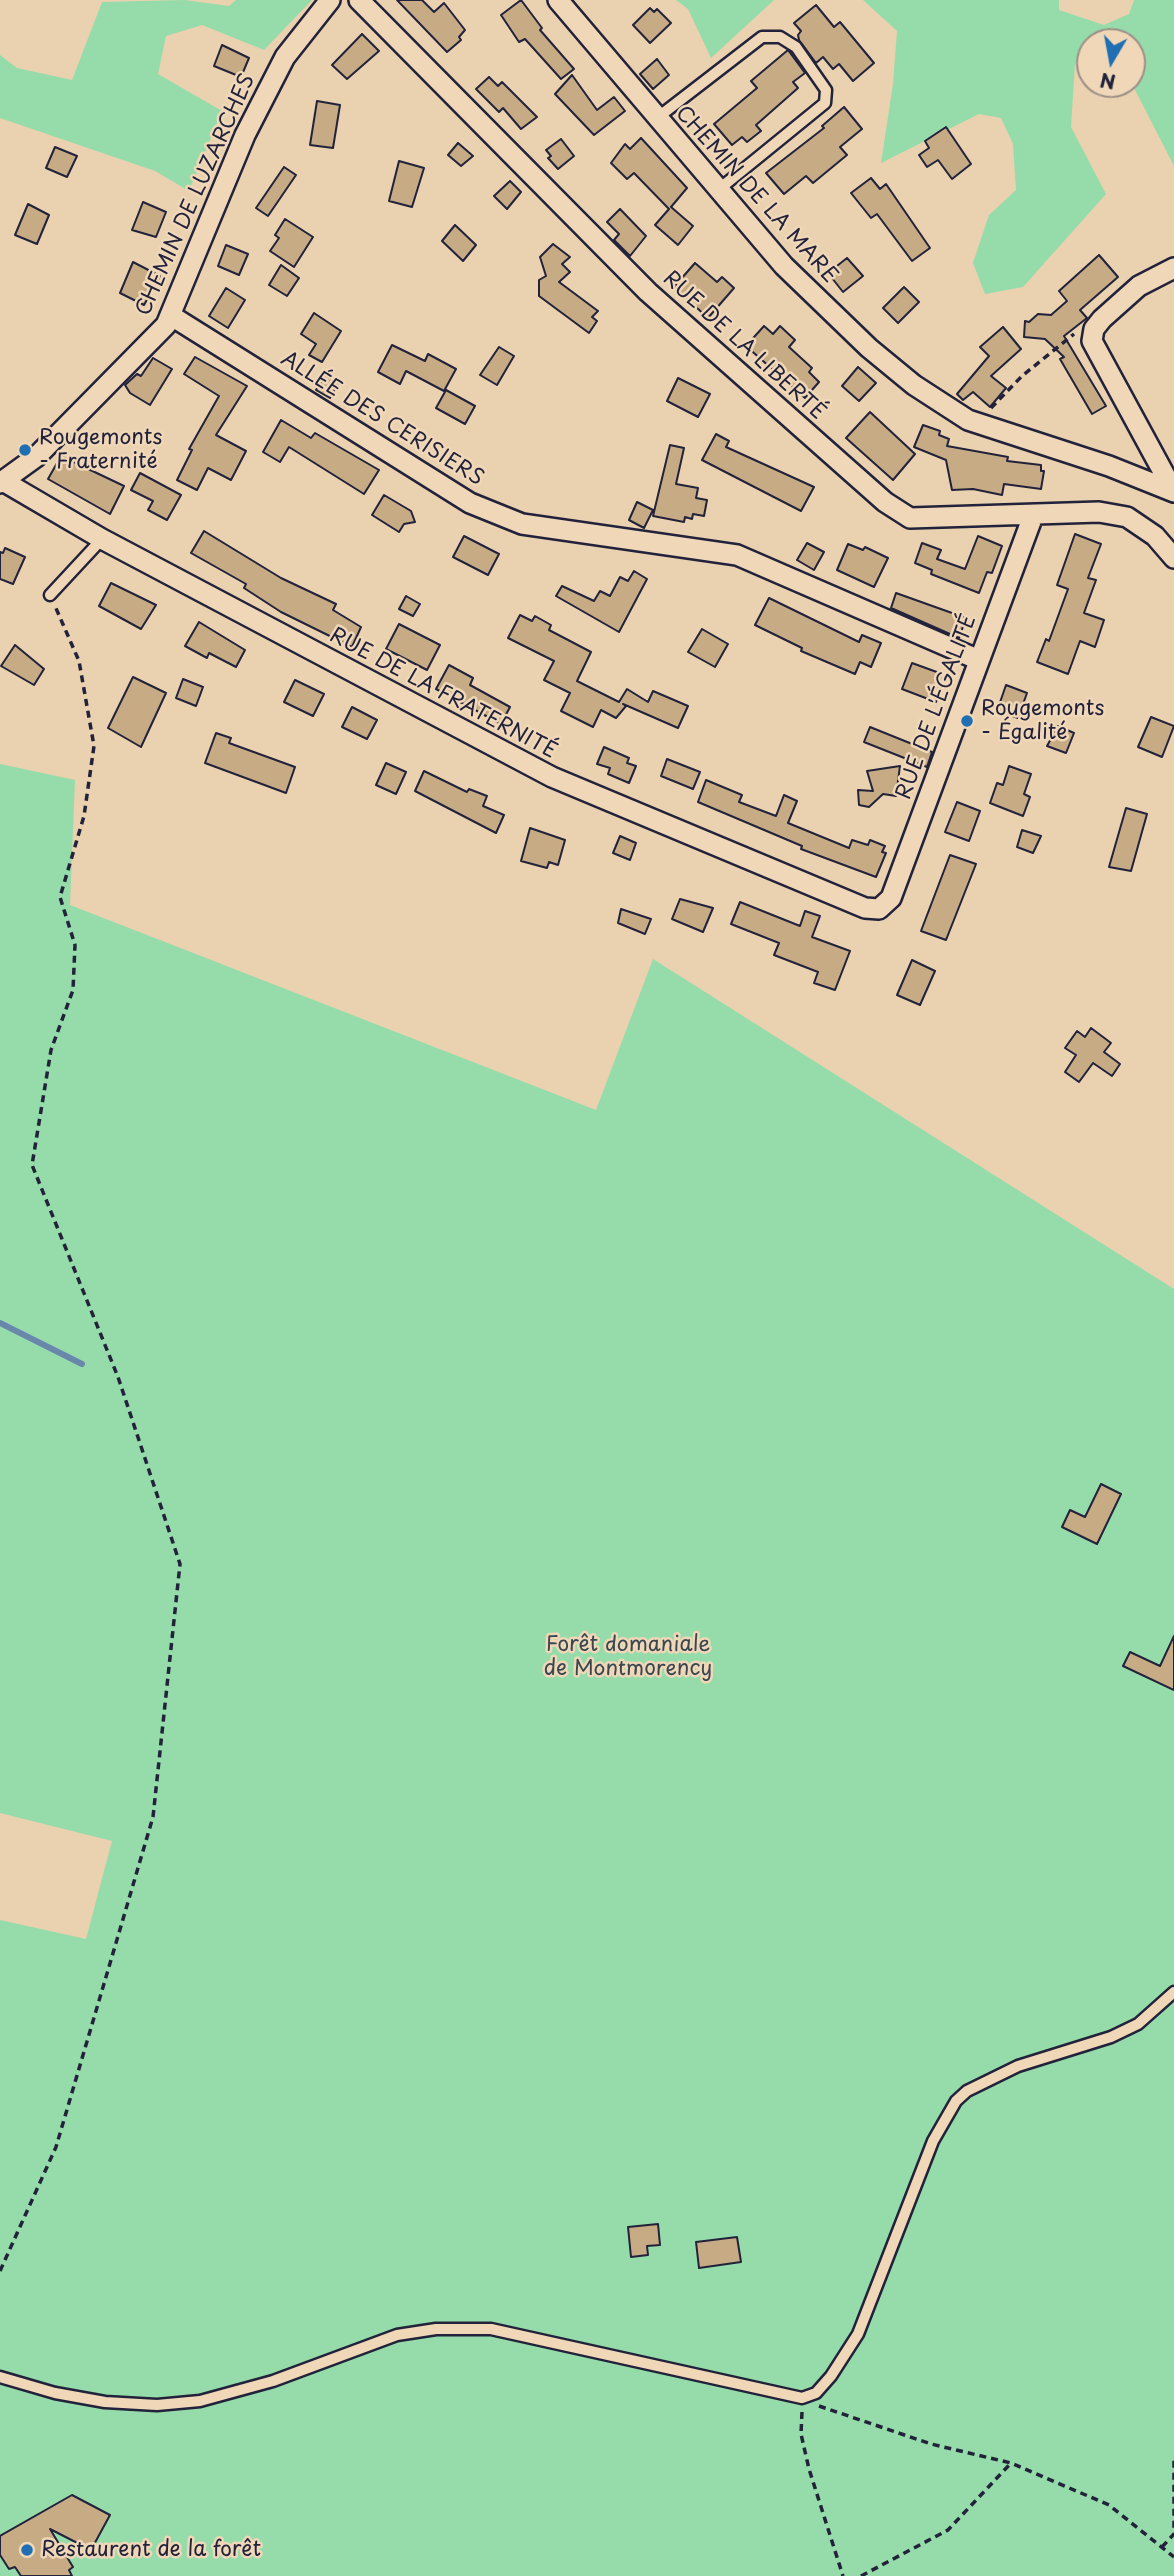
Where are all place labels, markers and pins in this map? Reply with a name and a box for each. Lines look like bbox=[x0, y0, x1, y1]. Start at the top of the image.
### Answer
place label: Rougemonts - Fraternité bbox=[39, 425, 162, 475]
marker: Rougemonts - Fraternité bbox=[17, 442, 33, 458]
place label: Rougemonts - Égalité bbox=[981, 696, 1104, 746]
marker: Rougemonts - Égalité bbox=[959, 713, 975, 729]
place label: Restaurent de la forêt bbox=[41, 2537, 261, 2563]
marker: Restaurent de la forêt bbox=[19, 2542, 35, 2558]

